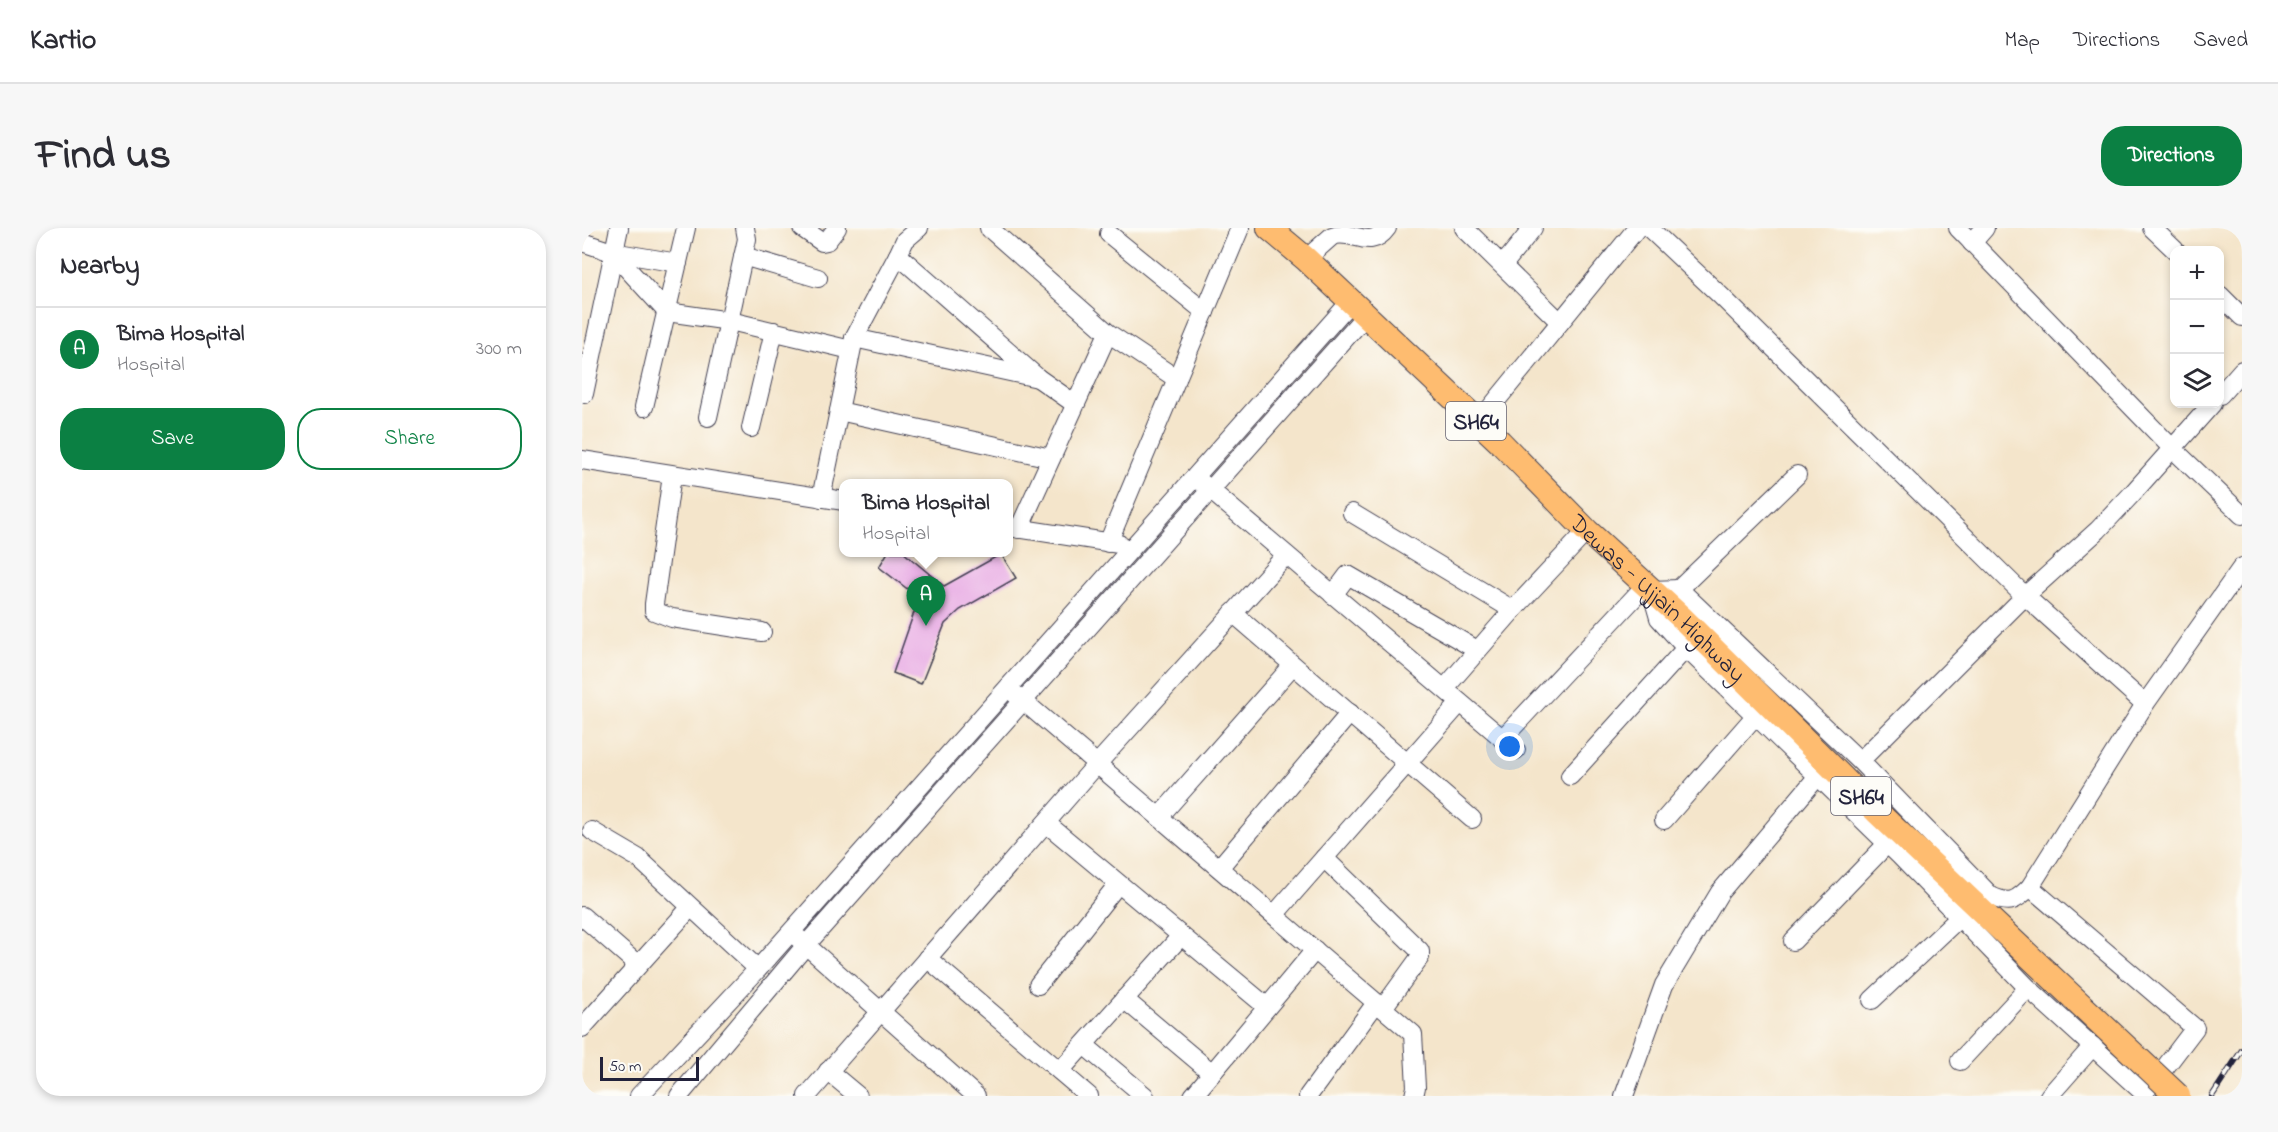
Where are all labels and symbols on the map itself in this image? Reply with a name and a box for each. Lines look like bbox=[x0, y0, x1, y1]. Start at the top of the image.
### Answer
road number: SH64 bbox=[1446, 402, 1506, 440]
street label: Dewas - Ujjain Highway bbox=[1559, 507, 1753, 693]
pin: A bbox=[906, 576, 946, 626]
your location bbox=[1495, 732, 1524, 761]
road number: SH64 bbox=[1831, 777, 1891, 815]
scale bar bbox=[600, 1054, 699, 1082]

